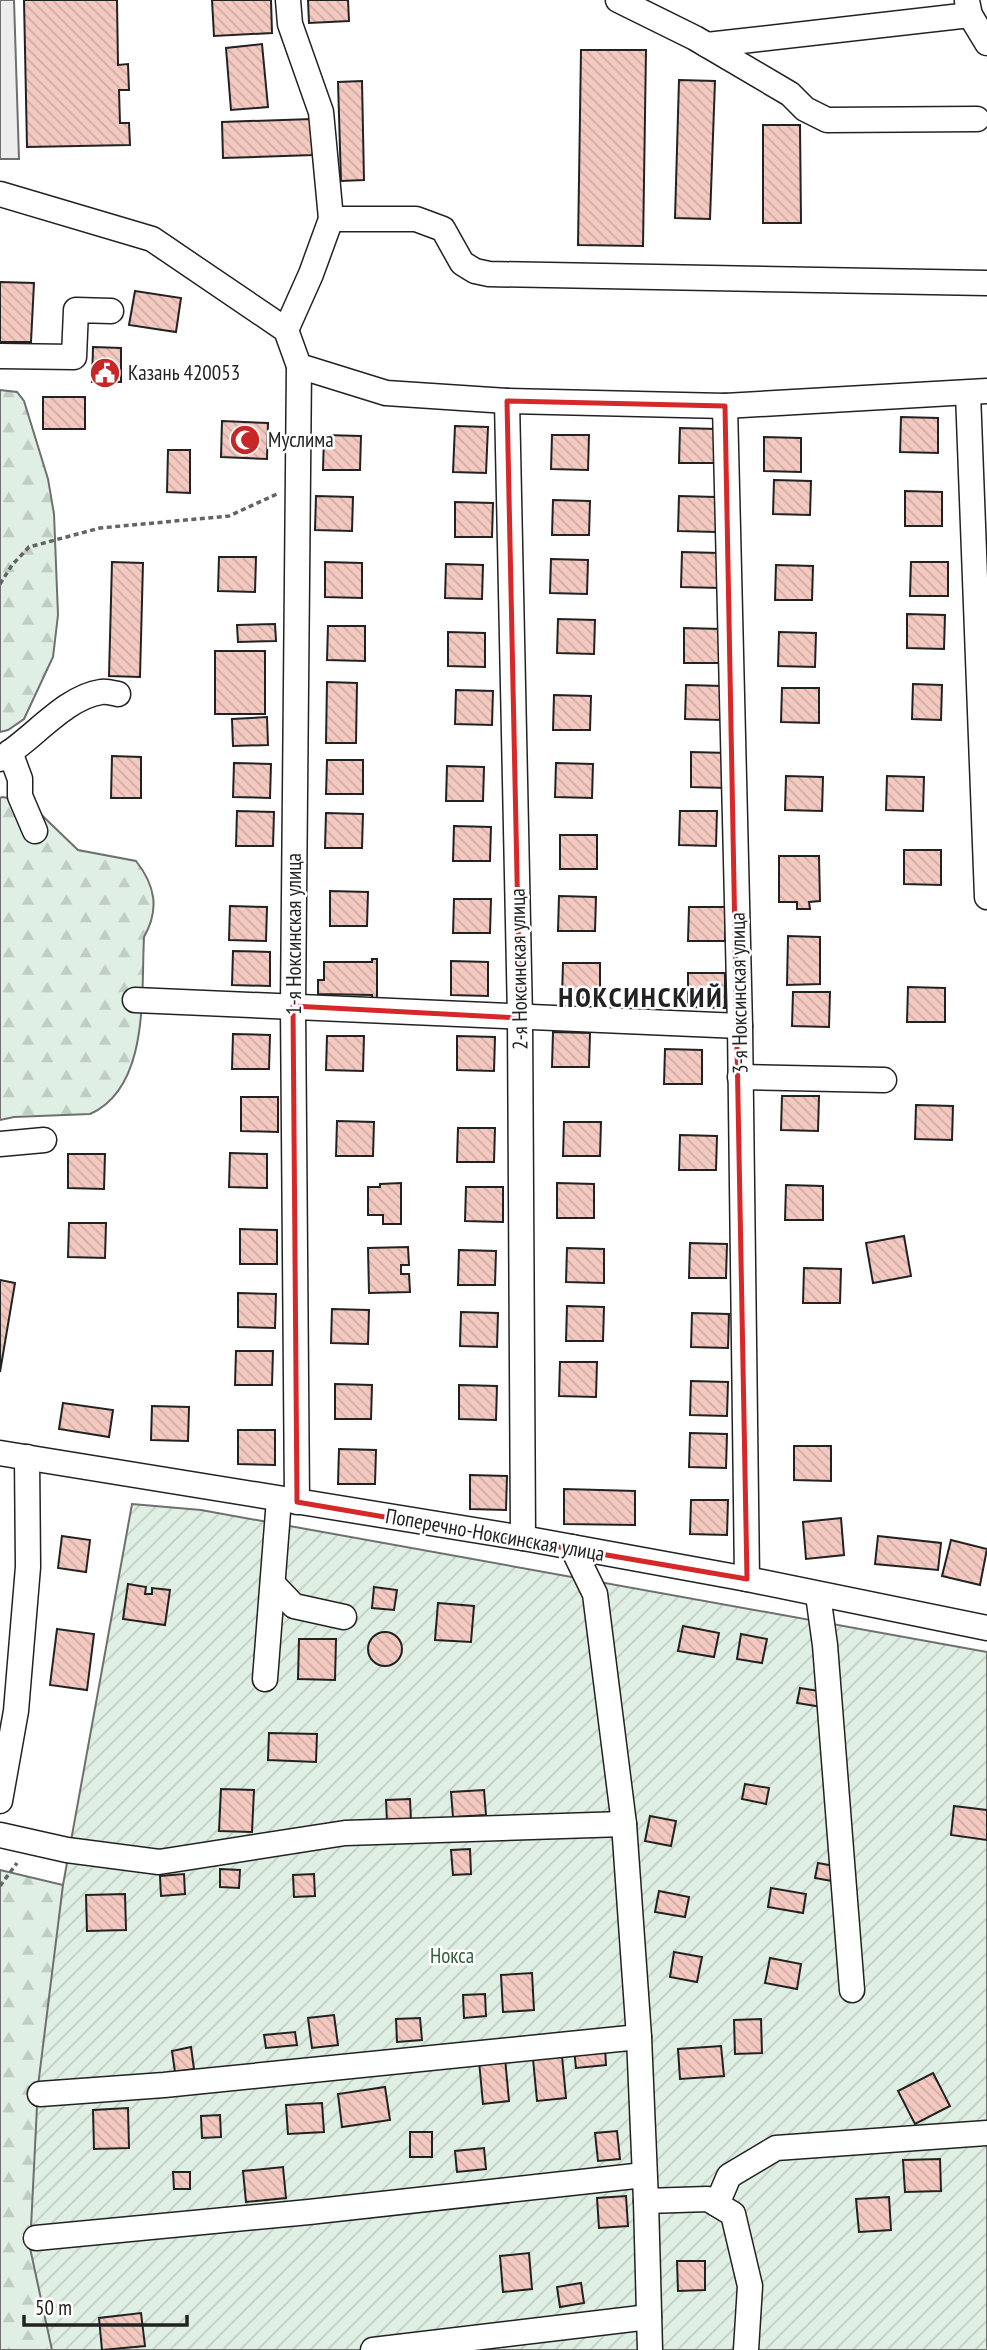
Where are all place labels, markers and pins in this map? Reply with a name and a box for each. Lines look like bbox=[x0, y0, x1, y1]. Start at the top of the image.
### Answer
public building icon: Казань 420053 bbox=[88, 356, 122, 390]
place label: Казань 420053 bbox=[128, 359, 240, 386]
mosque icon: Муслима bbox=[228, 423, 262, 457]
place label: Муслима bbox=[268, 426, 334, 453]

